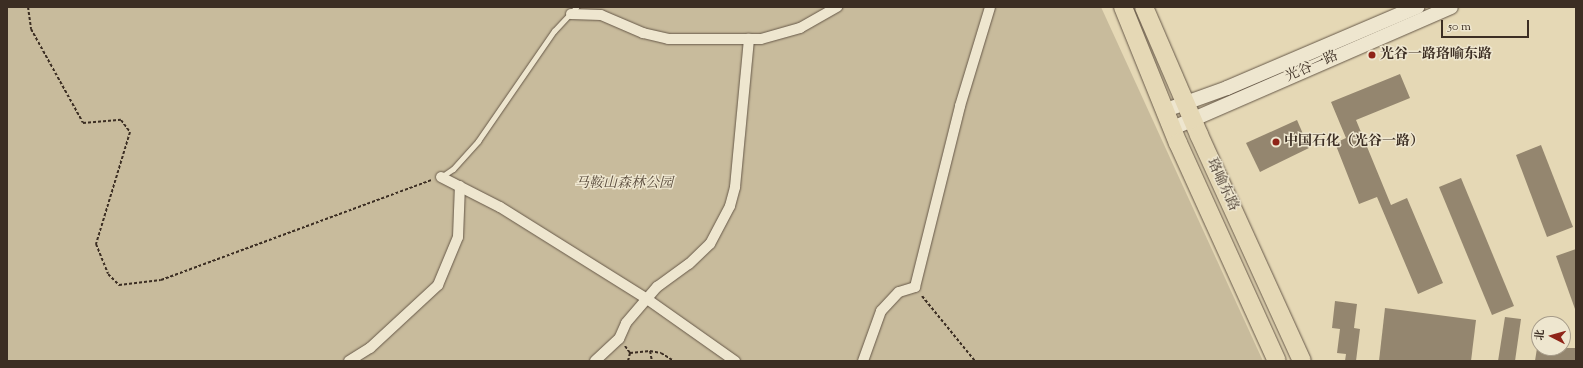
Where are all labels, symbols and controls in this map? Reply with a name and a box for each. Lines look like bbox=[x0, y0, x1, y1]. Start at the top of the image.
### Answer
scale bar bbox=[1443, 12, 1531, 38]
text: 50 m bbox=[1448, 18, 1471, 36]
place label: 光谷一路珞喻东路 bbox=[1380, 47, 1492, 63]
street label: 光谷一路 bbox=[1283, 48, 1341, 86]
marker: 光谷一路珞喻东路 bbox=[1367, 50, 1377, 60]
place label: 中国石化（光谷一路） bbox=[1284, 134, 1424, 150]
marker: 中国石化（光谷一路） bbox=[1271, 137, 1281, 147]
street label: 珞喻东路 bbox=[1203, 156, 1241, 214]
park label: 马鞍山森林公园 bbox=[575, 176, 673, 192]
north arrow bbox=[1531, 316, 1571, 356]
text: 北 bbox=[1532, 329, 1549, 341]

